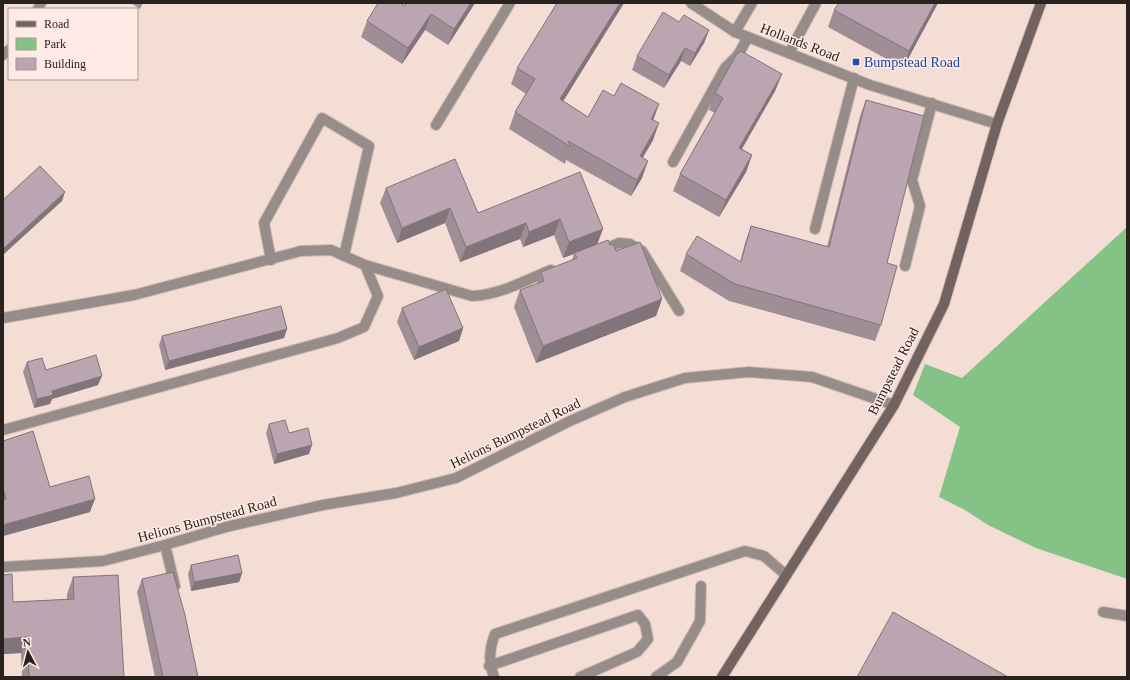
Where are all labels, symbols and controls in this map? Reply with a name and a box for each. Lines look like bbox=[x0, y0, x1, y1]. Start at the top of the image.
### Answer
legend bbox=[8, 8, 138, 80]
text: Road bbox=[44, 17, 69, 31]
street label: Hollands Road bbox=[758, 20, 842, 64]
text: Park bbox=[44, 37, 66, 51]
place label: Bumpstead Road bbox=[864, 55, 960, 70]
text: Building bbox=[44, 57, 86, 71]
marker: Bumpstead Road bbox=[851, 57, 861, 67]
street label: Bumpstead Road bbox=[865, 325, 922, 417]
street label: Helions Bumpstead Road bbox=[448, 395, 583, 472]
street label: Helions Bumpstead Road bbox=[136, 494, 278, 545]
north arrow bbox=[8, 632, 48, 672]
text: N bbox=[22, 636, 32, 649]

